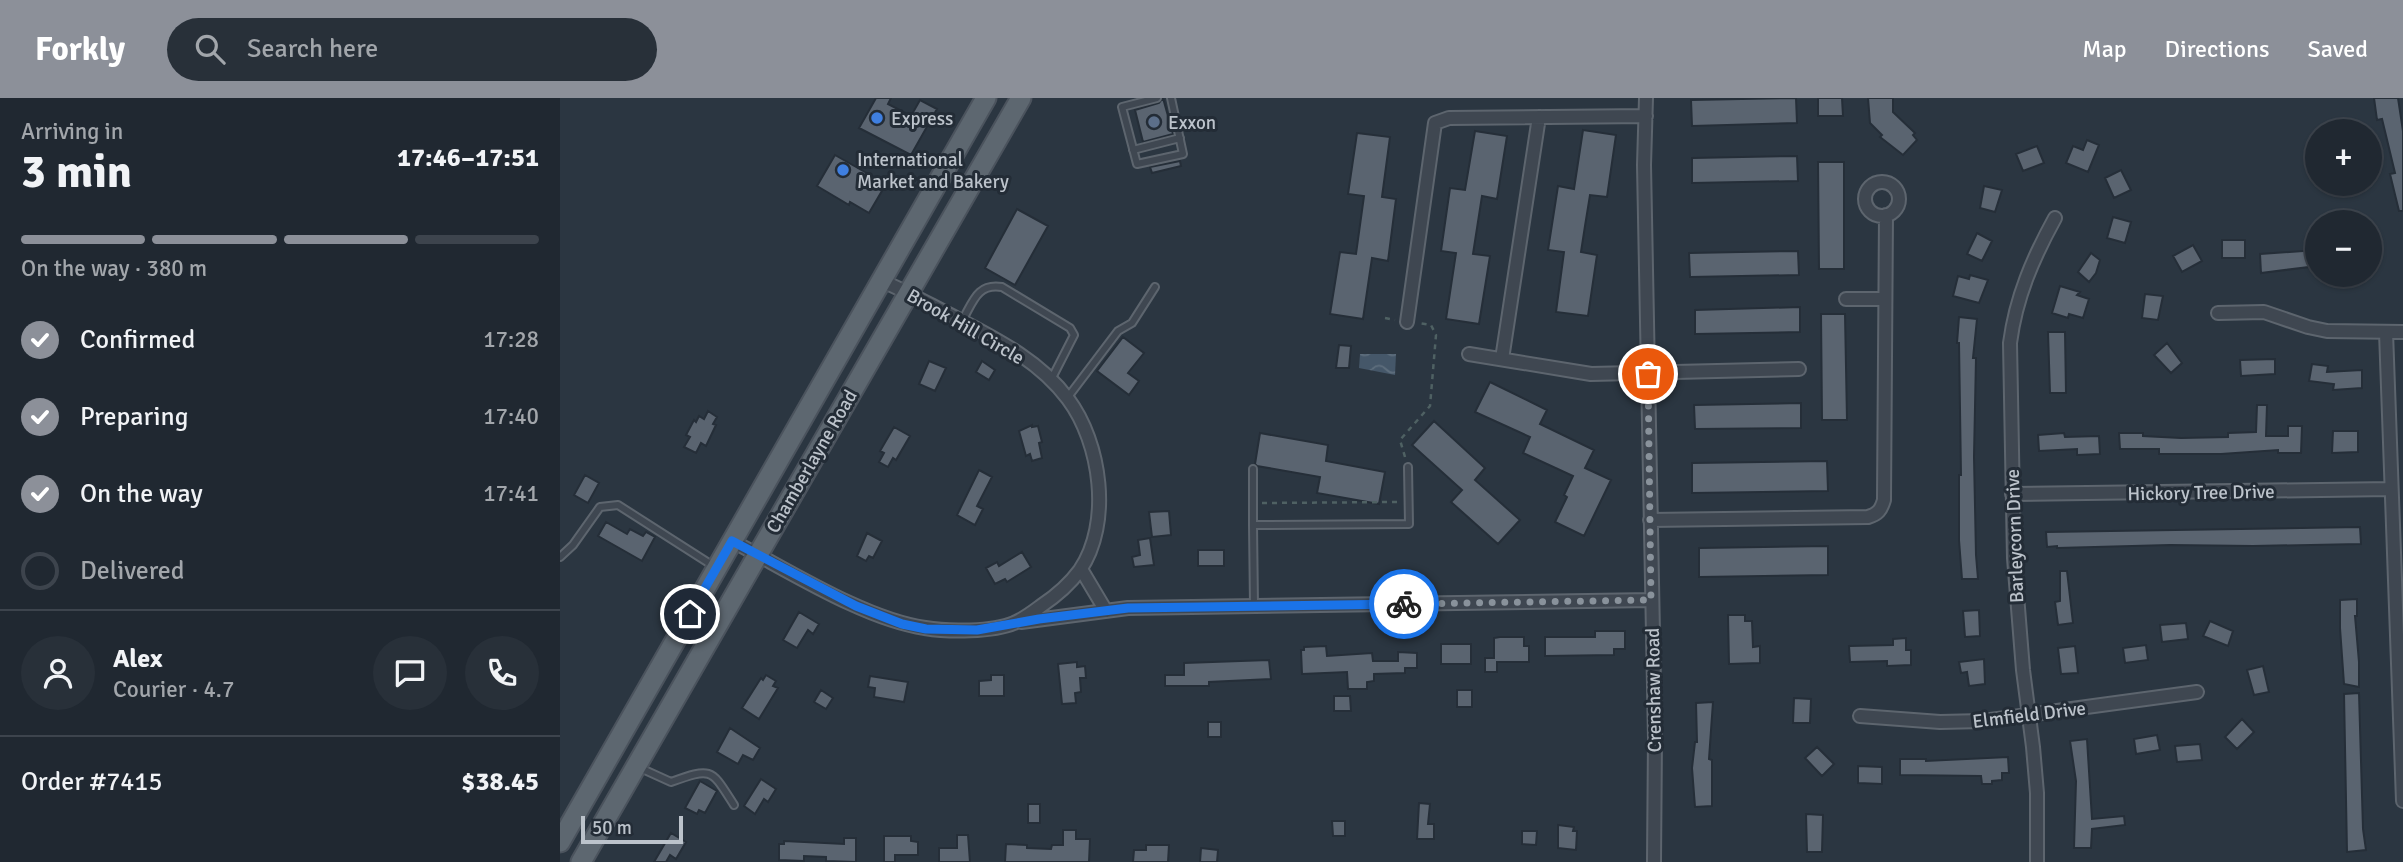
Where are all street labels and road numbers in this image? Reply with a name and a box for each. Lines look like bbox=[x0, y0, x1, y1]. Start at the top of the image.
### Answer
street label: Brook Hill Circle bbox=[903, 284, 1028, 370]
street label: Chamberlayne Road bbox=[761, 385, 863, 538]
street label: Barleycorn Drive bbox=[2001, 468, 2029, 603]
street label: Hickory Tree Drive bbox=[2127, 480, 2275, 506]
street label: Crenshaw Road bbox=[1641, 627, 1667, 753]
street label: Elmfield Drive bbox=[1971, 696, 2087, 734]

